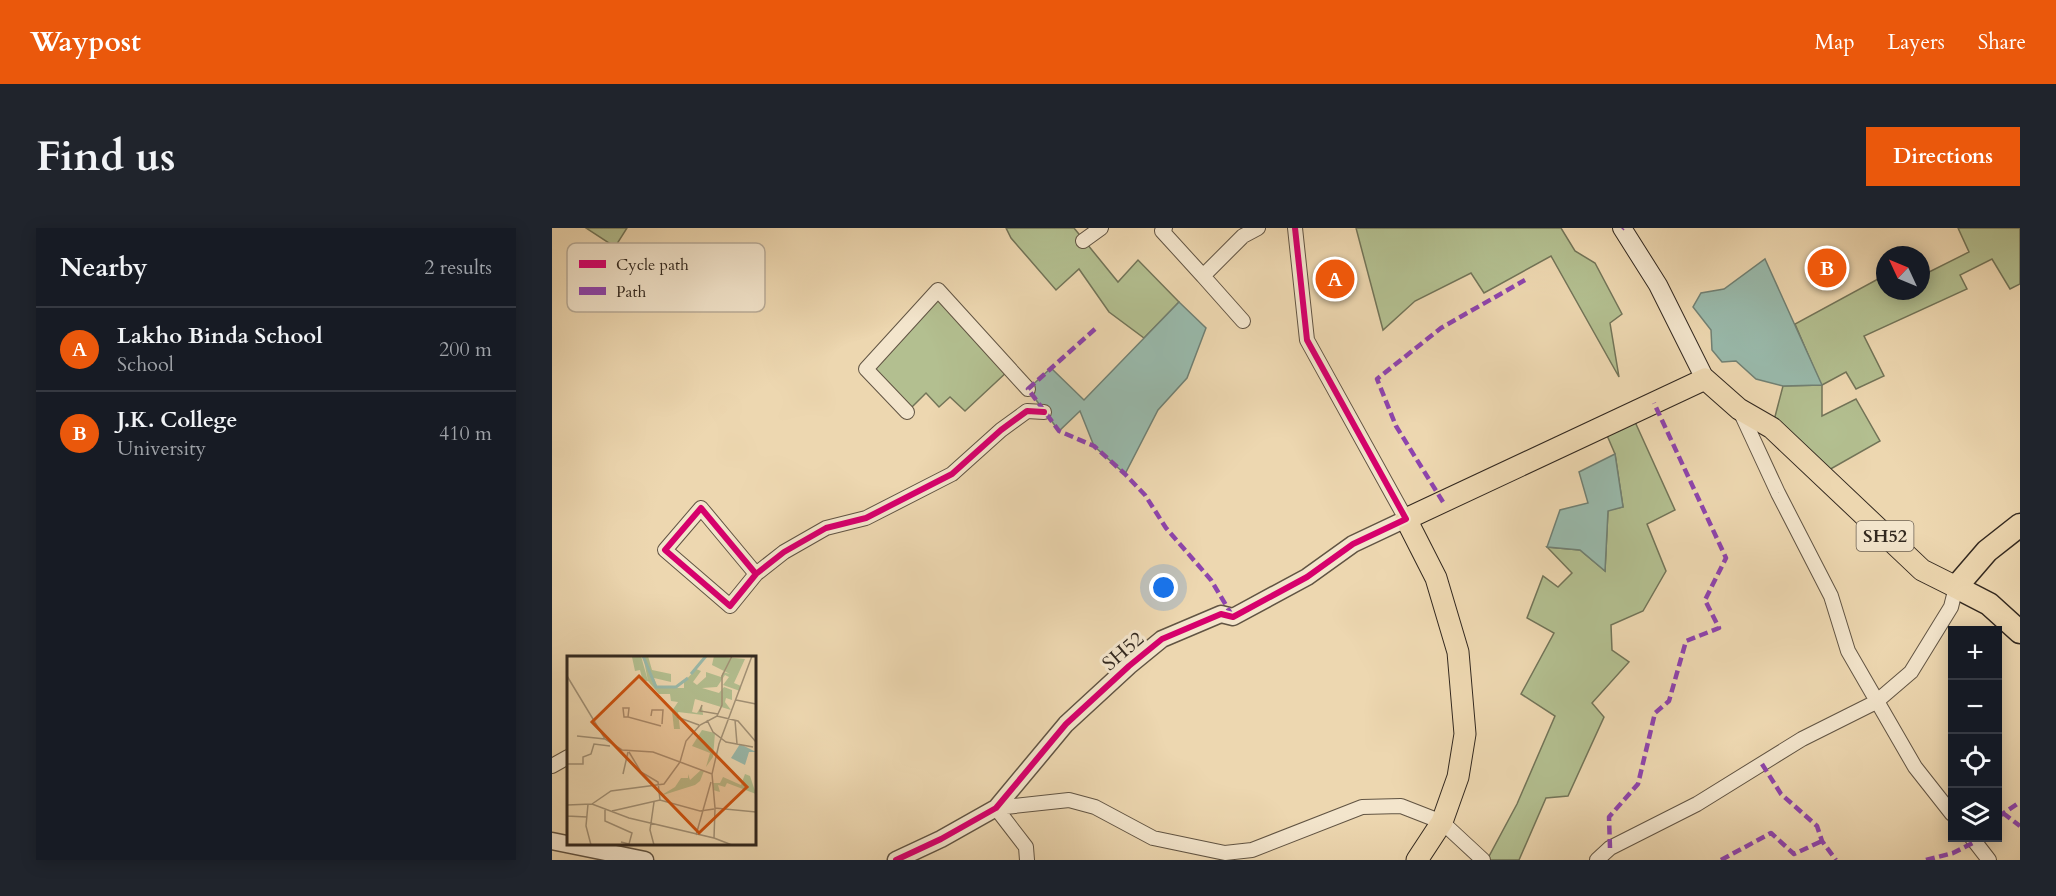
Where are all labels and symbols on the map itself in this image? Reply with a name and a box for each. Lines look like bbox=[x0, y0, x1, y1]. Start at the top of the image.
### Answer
legend bbox=[567, 243, 765, 312]
pin: B bbox=[1808, 246, 1846, 291]
north arrow bbox=[1876, 246, 1930, 300]
text: Cycle path bbox=[616, 254, 689, 276]
pin: A bbox=[1316, 256, 1354, 302]
text: Path bbox=[616, 281, 646, 303]
road number: SH52 bbox=[1856, 521, 1914, 551]
your location bbox=[1149, 573, 1178, 602]
street label: SH52 bbox=[1096, 625, 1150, 677]
inset map bbox=[567, 656, 756, 845]

